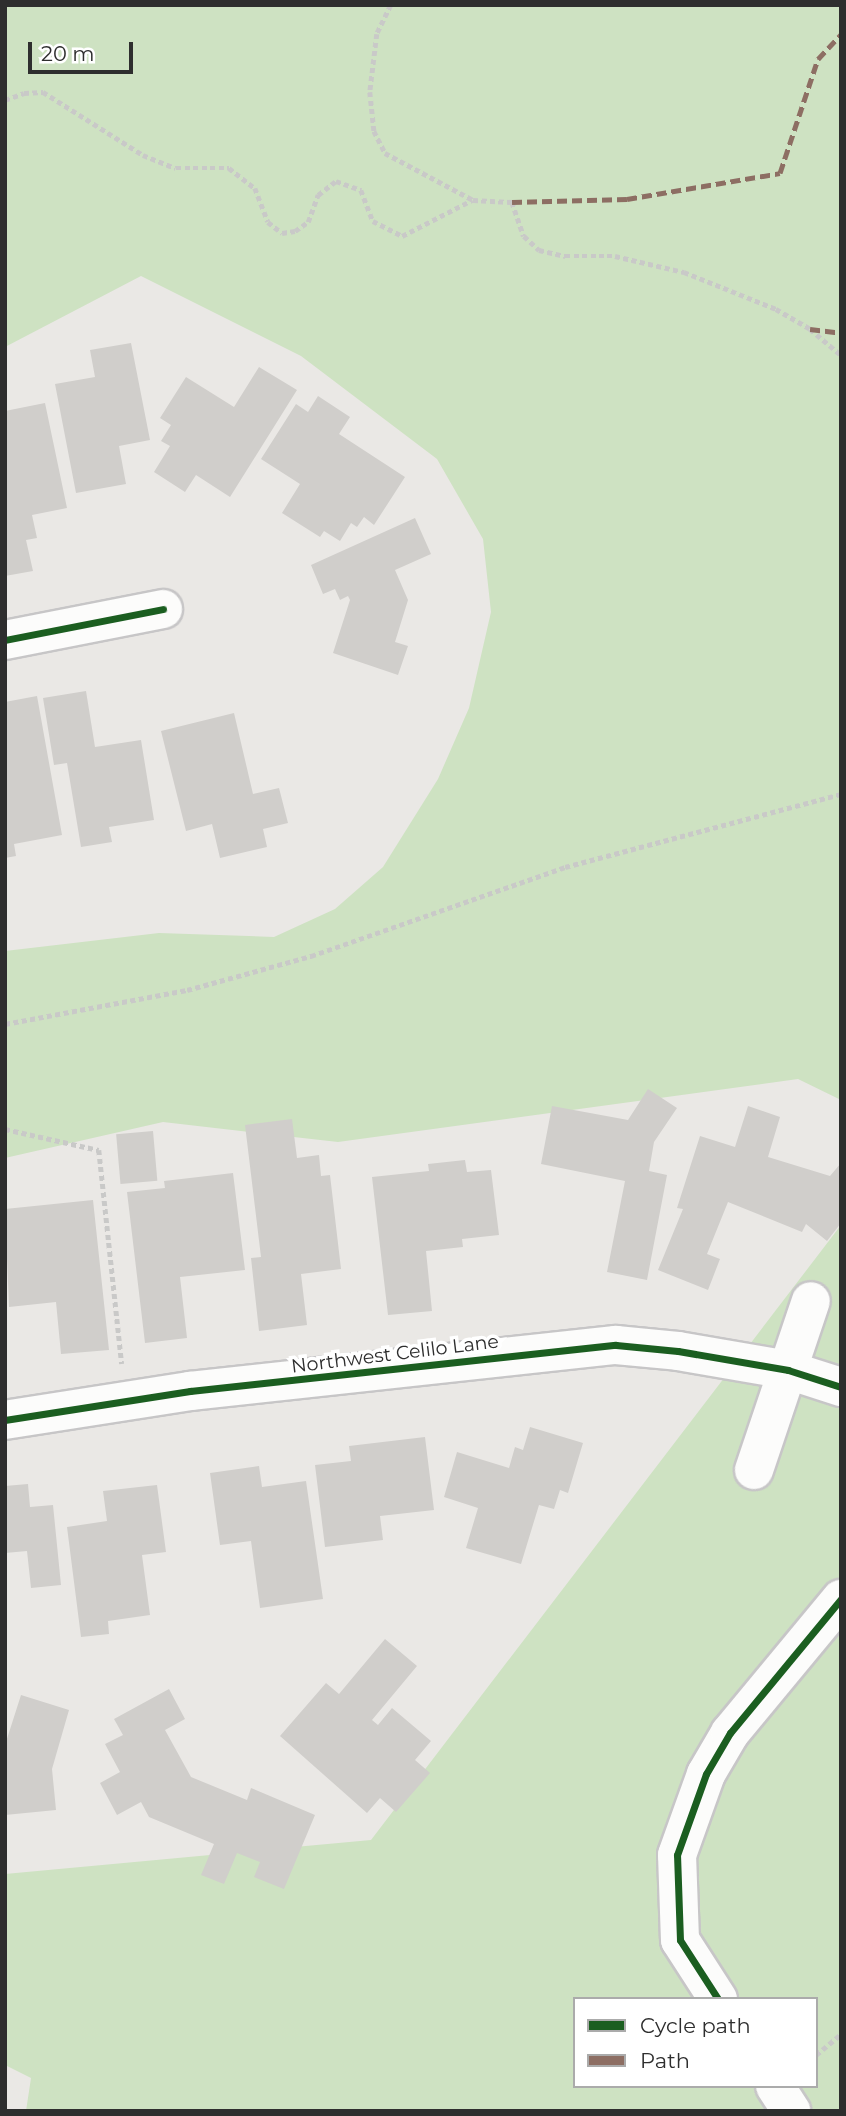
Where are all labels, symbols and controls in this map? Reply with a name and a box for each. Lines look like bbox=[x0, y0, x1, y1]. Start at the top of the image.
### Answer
scale bar bbox=[32, 28, 136, 72]
text: 20 m bbox=[41, 41, 95, 66]
street label: Northwest Celilo Lane bbox=[290, 1330, 500, 1378]
legend bbox=[573, 1997, 818, 2088]
text: Cycle path bbox=[640, 2013, 751, 2038]
text: Path bbox=[640, 2048, 690, 2073]

